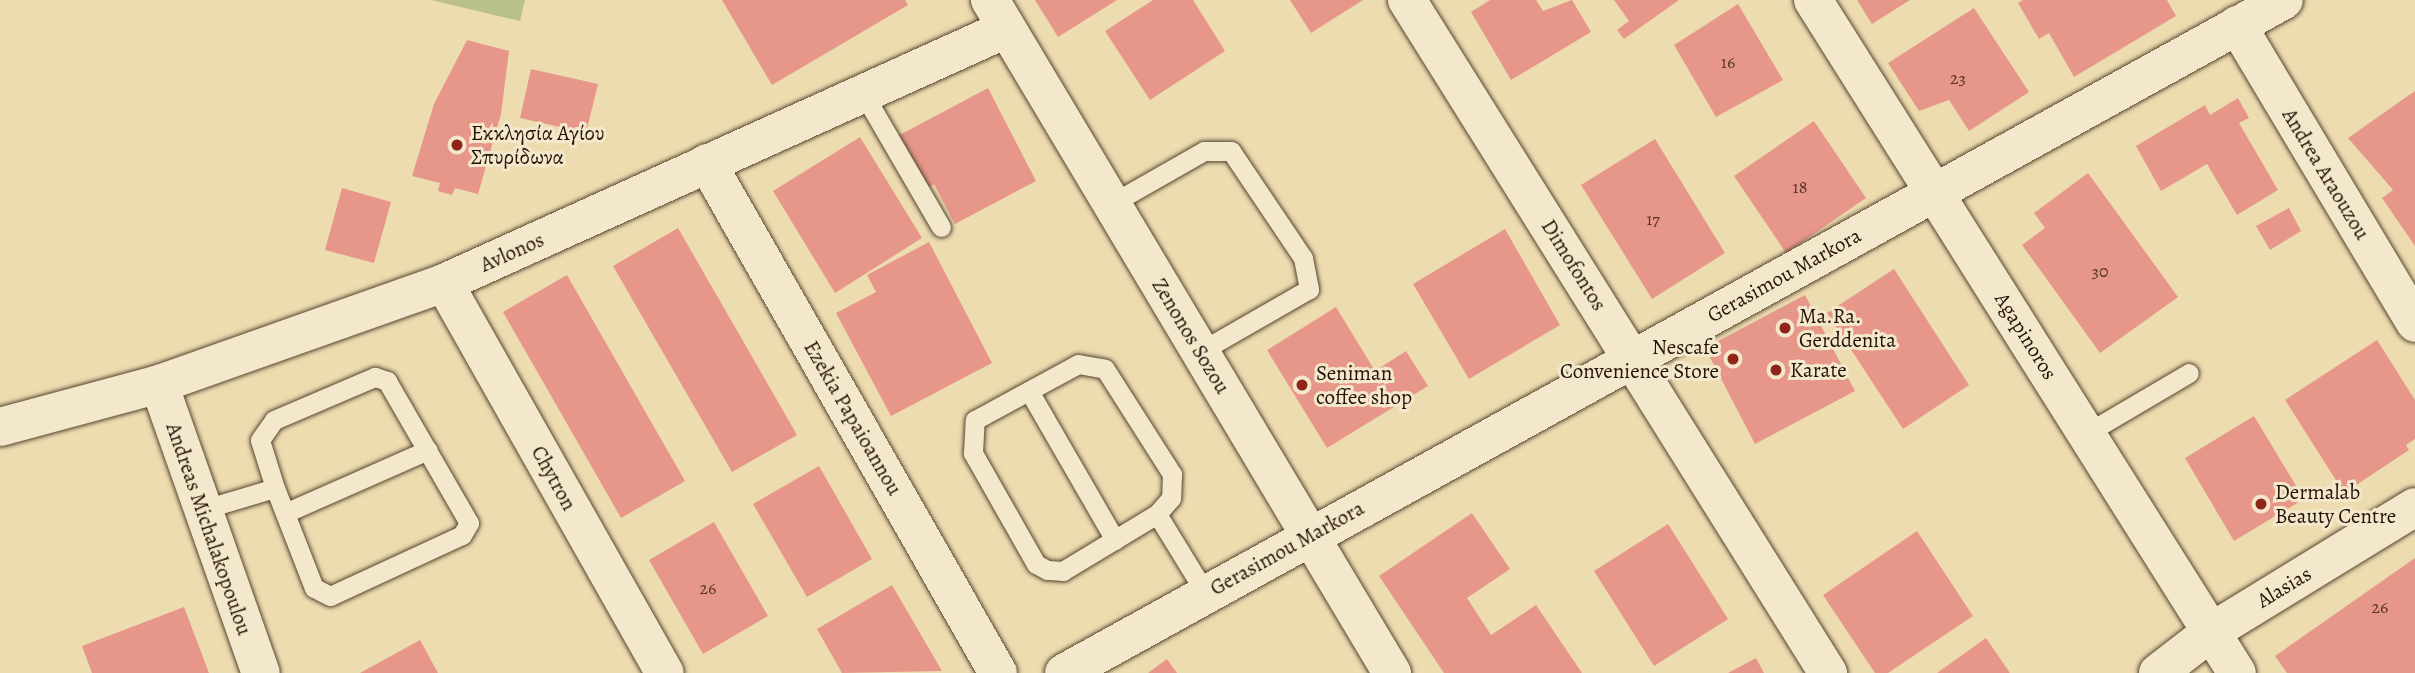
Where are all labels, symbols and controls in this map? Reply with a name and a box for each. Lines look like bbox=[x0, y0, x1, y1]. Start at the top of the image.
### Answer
house number: 16 bbox=[1721, 51, 1735, 73]
house number: 23 bbox=[1950, 67, 1966, 89]
street label: Andrea Araouzou bbox=[2277, 104, 2375, 244]
place label: Εκκλησία Αγίου Σπυρίδωνα bbox=[471, 120, 605, 170]
marker: Εκκλησία Αγίου Σπυρίδωνα bbox=[449, 137, 465, 153]
house number: 18 bbox=[1793, 176, 1807, 198]
house number: 17 bbox=[1646, 208, 1660, 230]
street label: Dimofontos bbox=[1536, 215, 1612, 315]
street label: Gerasimou Markora bbox=[1703, 222, 1865, 328]
street label: Avlonos bbox=[476, 227, 548, 277]
house number: 30 bbox=[2091, 260, 2109, 282]
street label: Zenonos Sozou bbox=[1147, 274, 1235, 398]
street label: Agapinoros bbox=[1989, 288, 2063, 384]
place label: Ma.Ra. Gerddenita bbox=[1799, 303, 1896, 353]
marker: Ma.Ra. Gerddenita bbox=[1777, 320, 1793, 336]
place label: Nescafe Convenience Store bbox=[1560, 334, 1719, 384]
street label: Ezekia Papaioannou bbox=[799, 336, 907, 500]
marker: Nescafe Convenience Store bbox=[1725, 351, 1741, 367]
place label: Karate bbox=[1790, 357, 1847, 383]
place label: Seniman coffee shop bbox=[1316, 360, 1412, 410]
marker: Karate bbox=[1768, 362, 1784, 378]
marker: Seniman coffee shop bbox=[1294, 377, 1310, 393]
street label: Andreas Michalakopoulou bbox=[161, 420, 257, 638]
street label: Chytron bbox=[526, 441, 582, 515]
place label: Dermalab Beauty Centre bbox=[2275, 479, 2396, 529]
street label: Gerasimou Markora bbox=[1206, 495, 1368, 601]
marker: Dermalab Beauty Centre bbox=[2253, 496, 2269, 512]
street label: Alasias bbox=[2252, 561, 2316, 613]
house number: 26 bbox=[700, 577, 716, 599]
house number: 26 bbox=[2372, 596, 2388, 618]

